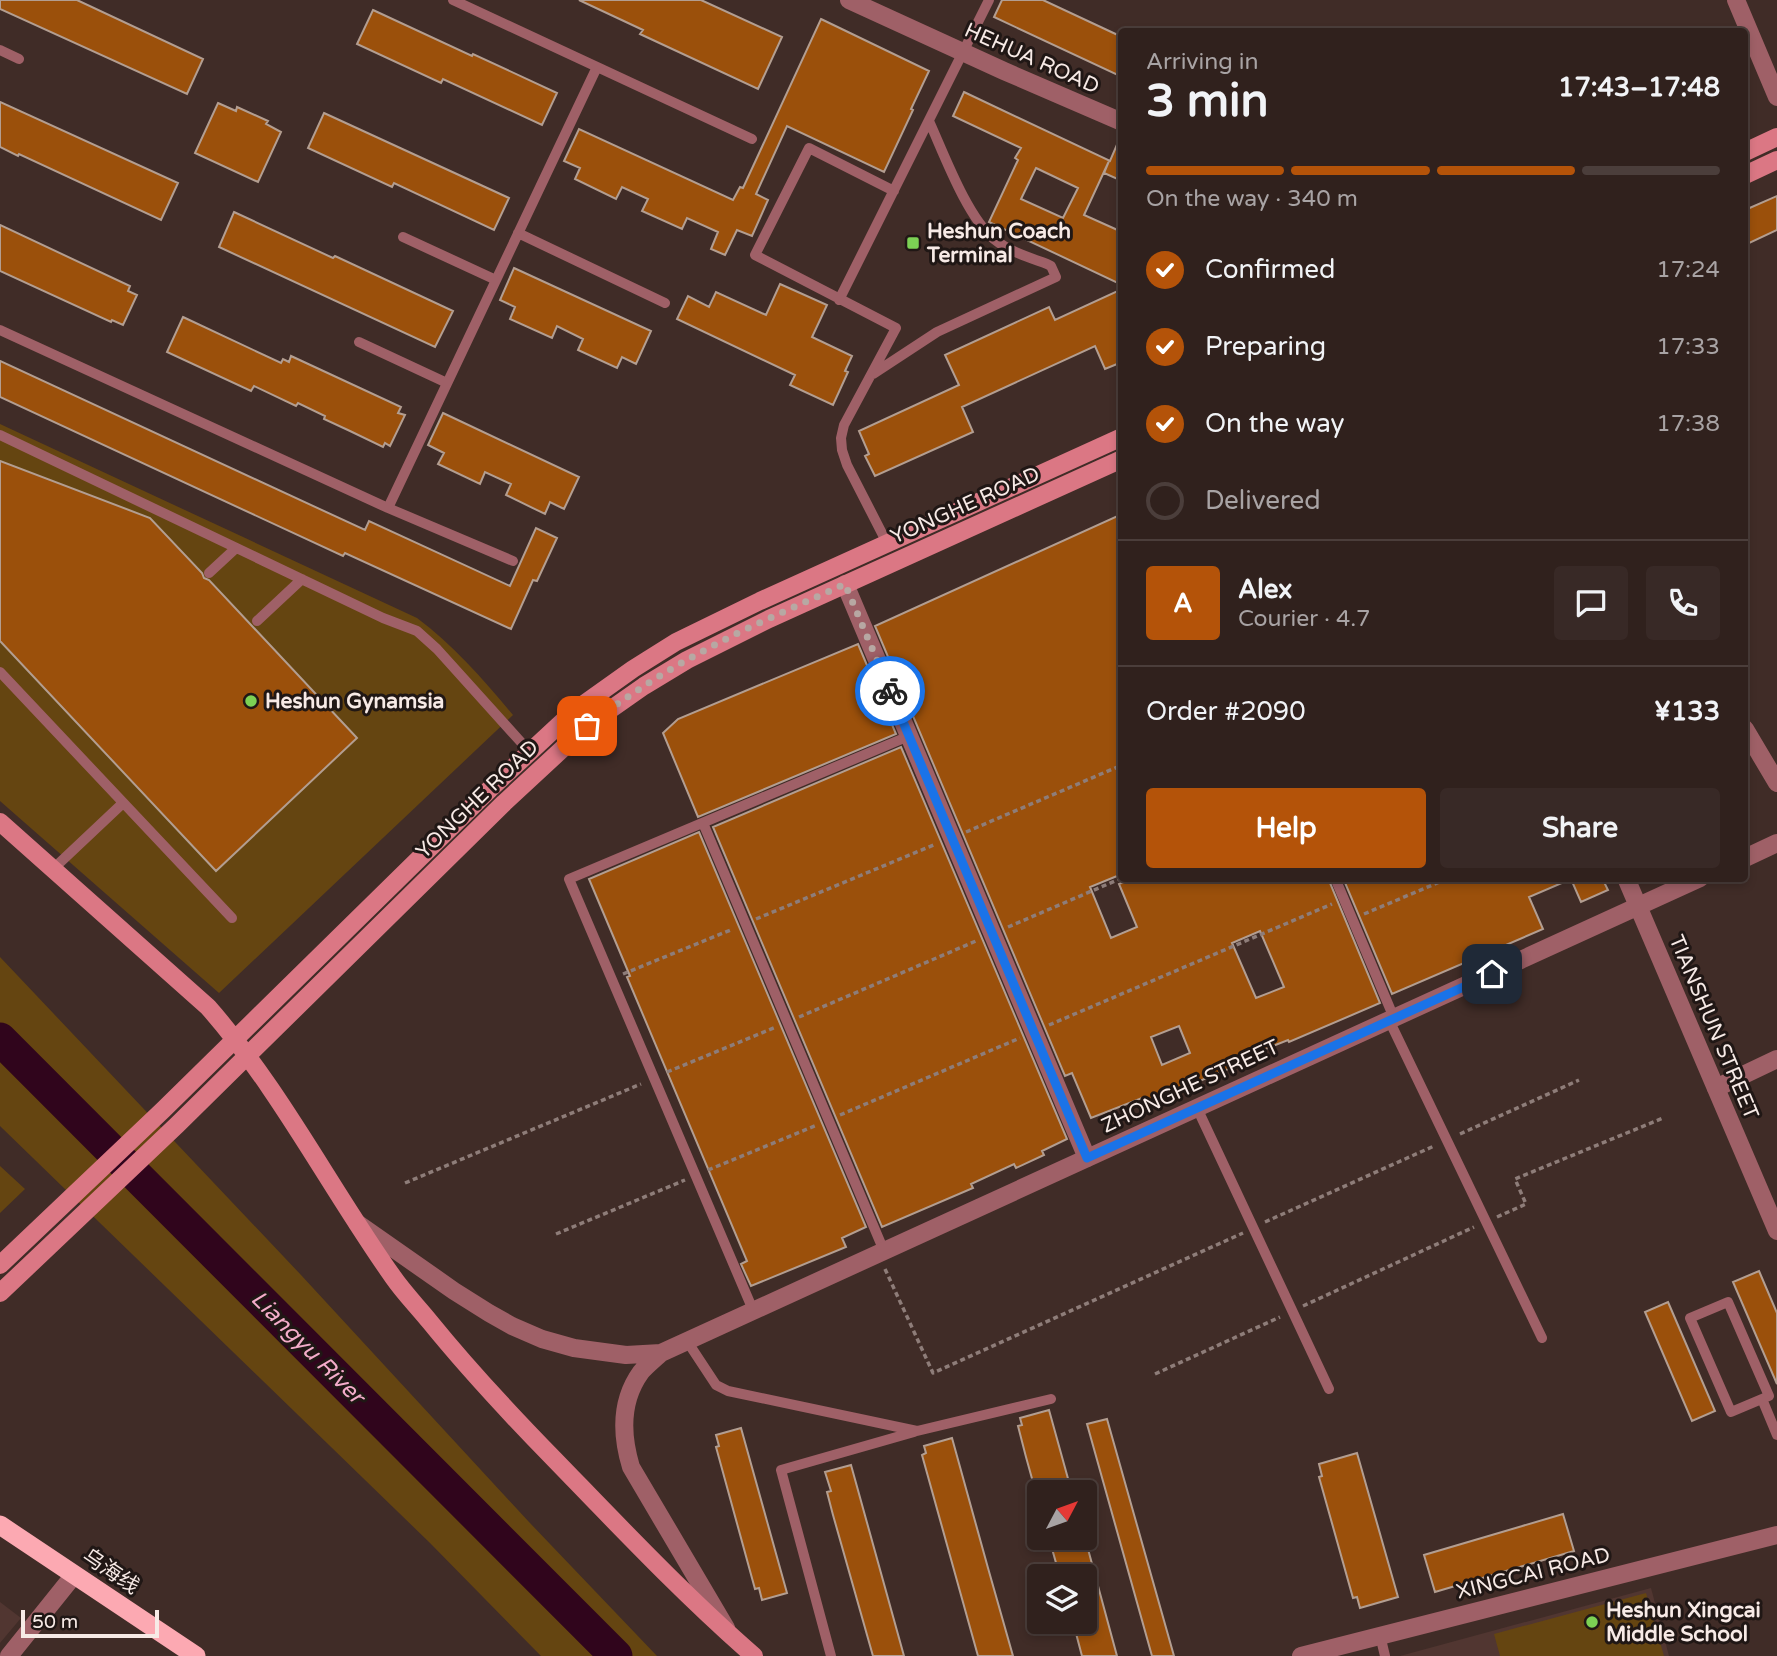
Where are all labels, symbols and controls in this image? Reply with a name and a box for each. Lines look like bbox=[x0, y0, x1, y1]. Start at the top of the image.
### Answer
street label: HEHUA ROAD bbox=[961, 18, 1103, 99]
text: Arriving in bbox=[1146, 48, 1259, 76]
text: 17:43–17:48 bbox=[1558, 72, 1720, 103]
text: 3 min bbox=[1146, 74, 1269, 129]
text: On the way · 340 m bbox=[1146, 185, 1358, 213]
place label: Heshun Coach Terminal bbox=[926, 219, 1071, 268]
marker: Heshun Coach Terminal bbox=[905, 235, 921, 251]
icon: check bbox=[1146, 251, 1184, 289]
text: Confirmed bbox=[1205, 254, 1335, 285]
text: 17:24 bbox=[1656, 256, 1720, 284]
icon: check bbox=[1146, 328, 1184, 366]
text: Preparing bbox=[1205, 331, 1326, 362]
text: 17:33 bbox=[1656, 333, 1720, 361]
icon: check bbox=[1146, 405, 1184, 443]
text: On the way bbox=[1205, 408, 1345, 439]
text: 17:38 bbox=[1656, 410, 1720, 438]
street label: YONGHE ROAD bbox=[887, 461, 1044, 550]
text: Delivered bbox=[1205, 485, 1321, 516]
button: chat bbox=[1554, 566, 1628, 640]
button: phone bbox=[1646, 566, 1720, 640]
text: Alex bbox=[1238, 574, 1292, 605]
text: A bbox=[1173, 588, 1193, 619]
text: Courier · 4.7 bbox=[1238, 605, 1371, 633]
courier bbox=[855, 656, 925, 726]
icon: bike bbox=[871, 672, 909, 710]
place label: Heshun Gynamsia bbox=[265, 689, 444, 714]
marker: Heshun Gynamsia bbox=[243, 693, 259, 709]
pin bbox=[557, 696, 617, 756]
text: Order #2090 bbox=[1146, 696, 1306, 727]
text: ¥133 bbox=[1654, 696, 1720, 727]
icon: bag bbox=[568, 707, 606, 745]
street label: YONGHE ROAD bbox=[411, 735, 544, 864]
button: Help bbox=[1146, 788, 1426, 868]
button: Share bbox=[1440, 788, 1720, 868]
street label: TIANSHUN STREET bbox=[1663, 931, 1764, 1123]
pin bbox=[1462, 944, 1522, 1004]
icon: home bbox=[1473, 955, 1511, 993]
street label: ZHONGHE STREET bbox=[1097, 1034, 1283, 1139]
water label: Liangyu River bbox=[245, 1285, 372, 1412]
north arrow bbox=[1027, 1480, 1097, 1550]
map controls bbox=[1027, 1480, 1097, 1634]
street label: XINGCAI ROAD bbox=[1454, 1542, 1613, 1605]
street label: 乌海线 bbox=[78, 1543, 144, 1599]
button: layers bbox=[1027, 1564, 1097, 1634]
place label: Heshun Xingcai Middle School bbox=[1606, 1598, 1761, 1647]
scale bar bbox=[21, 1607, 159, 1639]
text: 50 m bbox=[32, 1611, 78, 1633]
marker: Heshun Xingcai Middle School bbox=[1584, 1614, 1600, 1630]

